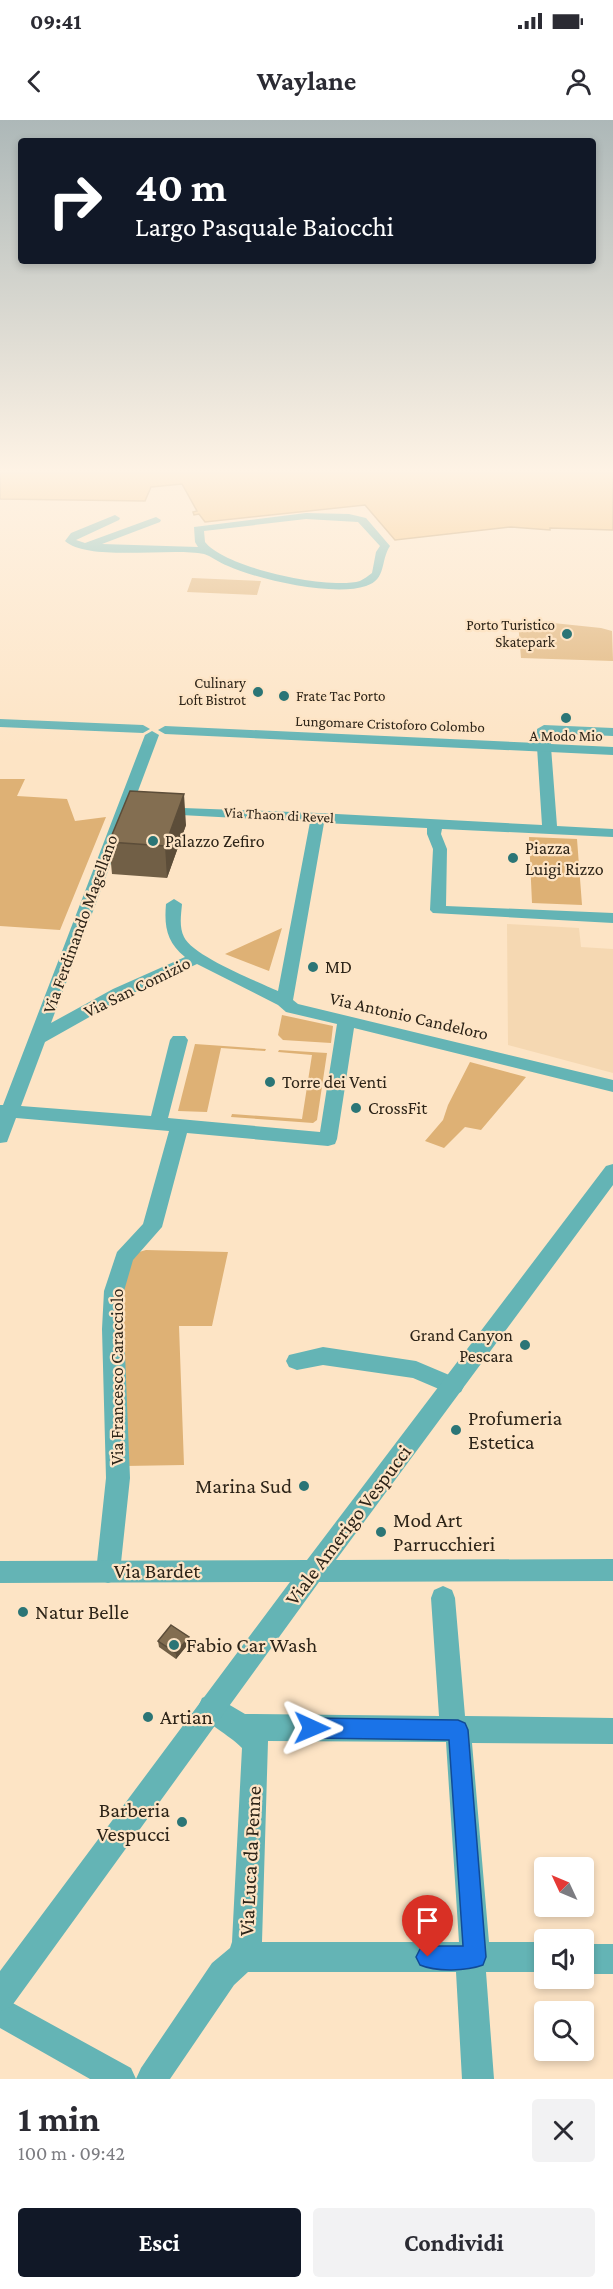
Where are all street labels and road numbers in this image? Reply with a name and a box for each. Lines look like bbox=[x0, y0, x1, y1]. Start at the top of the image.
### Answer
street label: Lungomare Cristoforo Colombo bbox=[295, 713, 485, 736]
street label: Via Thaon di Revel bbox=[224, 804, 334, 826]
street label: Via Ferdinando Magellano bbox=[38, 832, 122, 1016]
street label: Via San Comizio bbox=[80, 953, 194, 1021]
street label: Via Antonio Candeloro bbox=[328, 988, 490, 1044]
street label: Via Francesco Caracciolo bbox=[107, 1289, 127, 1465]
street label: Viale Amerigo Vespucci bbox=[280, 1440, 416, 1610]
street label: Via Bardet bbox=[114, 1559, 201, 1583]
street label: Via Luca da Penne bbox=[234, 1785, 266, 1937]

